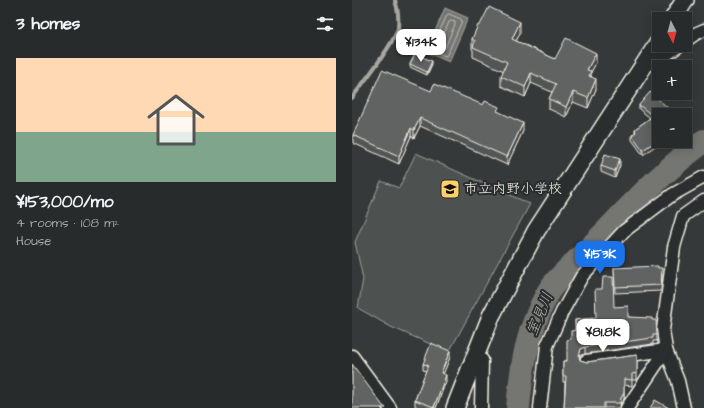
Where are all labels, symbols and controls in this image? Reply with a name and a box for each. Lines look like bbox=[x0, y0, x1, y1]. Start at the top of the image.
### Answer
text: 3 homes bbox=[16, 12, 80, 36]
north arrow bbox=[652, 12, 692, 52]
map controls bbox=[652, 12, 692, 148]
icon: filters bbox=[314, 13, 336, 35]
pin: ¥134K bbox=[393, 29, 449, 63]
text: ¥134K bbox=[405, 33, 437, 51]
button: + bbox=[652, 60, 692, 100]
icon: home bbox=[140, 84, 212, 156]
button: − bbox=[652, 108, 692, 148]
school or university icon: 市立内野小学校 bbox=[439, 178, 461, 200]
place label: 市立内野小学校 bbox=[464, 179, 562, 199]
text: ¥153,000/mo bbox=[16, 190, 114, 214]
text: 4 rooms · 108 m² bbox=[16, 214, 119, 232]
text: House bbox=[16, 232, 51, 250]
pin: ¥153K bbox=[572, 241, 628, 275]
text: ¥153K bbox=[584, 245, 616, 263]
water label: 室見川 bbox=[522, 289, 558, 339]
pin: ¥81.8K bbox=[570, 319, 636, 353]
text: ¥81.8K bbox=[585, 323, 621, 341]

